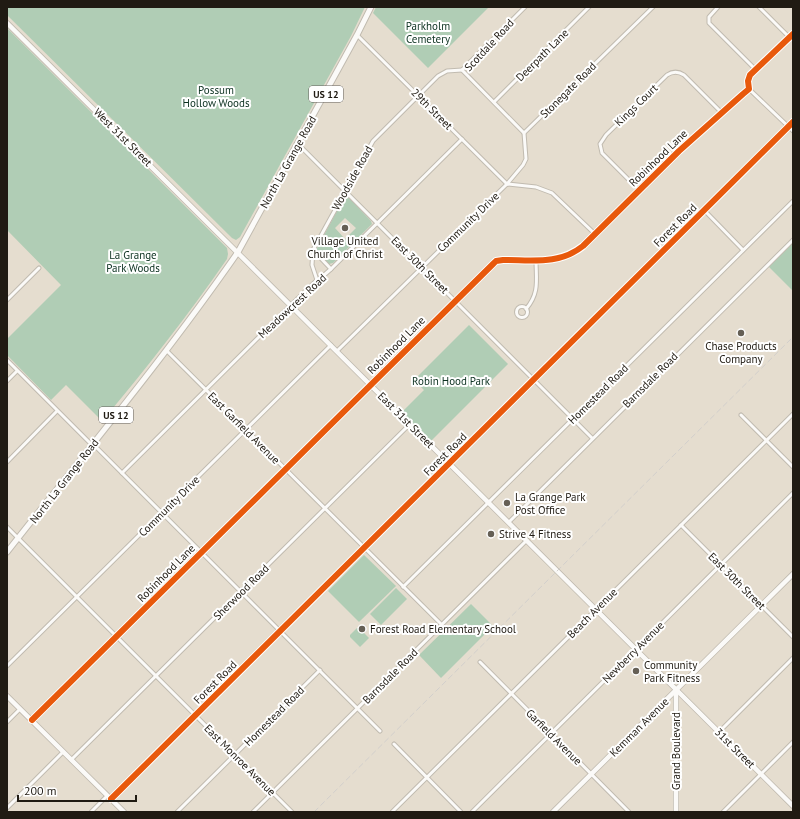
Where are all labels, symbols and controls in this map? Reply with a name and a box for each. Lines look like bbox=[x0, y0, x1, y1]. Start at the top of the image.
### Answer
street label: Scotdale Road bbox=[461, 16, 517, 74]
park label: Parkholm Cemetery bbox=[406, 19, 451, 46]
street label: Deerpath Lane bbox=[513, 26, 571, 84]
street label: Stonegate Road bbox=[537, 59, 599, 121]
street label: Kings Court bbox=[611, 81, 661, 129]
park label: Possum Hollow Woods bbox=[182, 83, 250, 110]
street label: 29th Street bbox=[408, 85, 456, 133]
road number: US 12 bbox=[309, 86, 343, 102]
street label: West 31st Street bbox=[91, 105, 155, 169]
street label: North La Grange Road bbox=[257, 113, 319, 211]
street label: Robinhood Lane bbox=[626, 126, 690, 189]
street label: Woodside Road bbox=[329, 143, 376, 213]
street label: Community Drive bbox=[434, 189, 502, 255]
street label: Forest Road bbox=[650, 200, 700, 250]
marker: Village United Church of Christ bbox=[340, 223, 350, 233]
street label: East 30th Street bbox=[388, 233, 452, 297]
place label: Village United Church of Christ bbox=[307, 234, 383, 261]
park label: La Grange Park Woods bbox=[106, 248, 160, 275]
street label: Meadowcrest Road bbox=[255, 271, 329, 341]
street label: Robinhood Lane bbox=[364, 313, 428, 377]
marker: Chase Products Company bbox=[736, 328, 746, 338]
place label: Chase Products Company bbox=[705, 339, 777, 366]
street label: Barnsdale Road bbox=[619, 349, 681, 411]
street label: Homestead Road bbox=[565, 361, 631, 427]
park label: Robin Hood Park bbox=[412, 374, 491, 388]
street label: East Garfield Avenue bbox=[205, 389, 283, 467]
street label: East 31st Street bbox=[375, 389, 437, 451]
road number: US 12 bbox=[99, 407, 133, 423]
street label: Forest Road bbox=[420, 429, 470, 479]
street label: North La Grange Road bbox=[27, 436, 101, 526]
street label: Community Drive bbox=[136, 472, 203, 539]
place label: La Grange Park Post Office bbox=[515, 490, 586, 517]
marker: La Grange Park Post Office bbox=[502, 498, 512, 508]
place label: Strive 4 Fitness bbox=[499, 527, 571, 541]
marker: Strive 4 Fitness bbox=[486, 529, 496, 539]
street label: Robinhood Lane bbox=[134, 541, 198, 605]
street label: East 30th Street bbox=[705, 549, 769, 613]
street label: Sherwood Road bbox=[210, 561, 272, 623]
street label: Beach Avenue bbox=[564, 585, 620, 641]
street label: Newberry Avenue bbox=[599, 618, 667, 686]
place label: Forest Road Elementary School bbox=[370, 622, 517, 636]
marker: Forest Road Elementary School bbox=[357, 624, 367, 634]
street label: Barnsdale Road bbox=[359, 645, 421, 707]
street label: Forest Road bbox=[190, 657, 240, 707]
place label: Community Park Fitness bbox=[644, 658, 700, 685]
marker: Community Park Fitness bbox=[631, 666, 641, 676]
street label: Homestead Road bbox=[241, 683, 307, 749]
street label: Kemman Avenue bbox=[606, 694, 672, 760]
street label: Garfield Avenue bbox=[523, 706, 585, 768]
street label: Grand Boulevard bbox=[669, 712, 683, 790]
street label: East Monroe Avenue bbox=[201, 721, 279, 799]
street label: 31st Street bbox=[712, 725, 758, 771]
scale bar bbox=[18, 777, 136, 803]
text: 200 m bbox=[24, 783, 57, 798]

